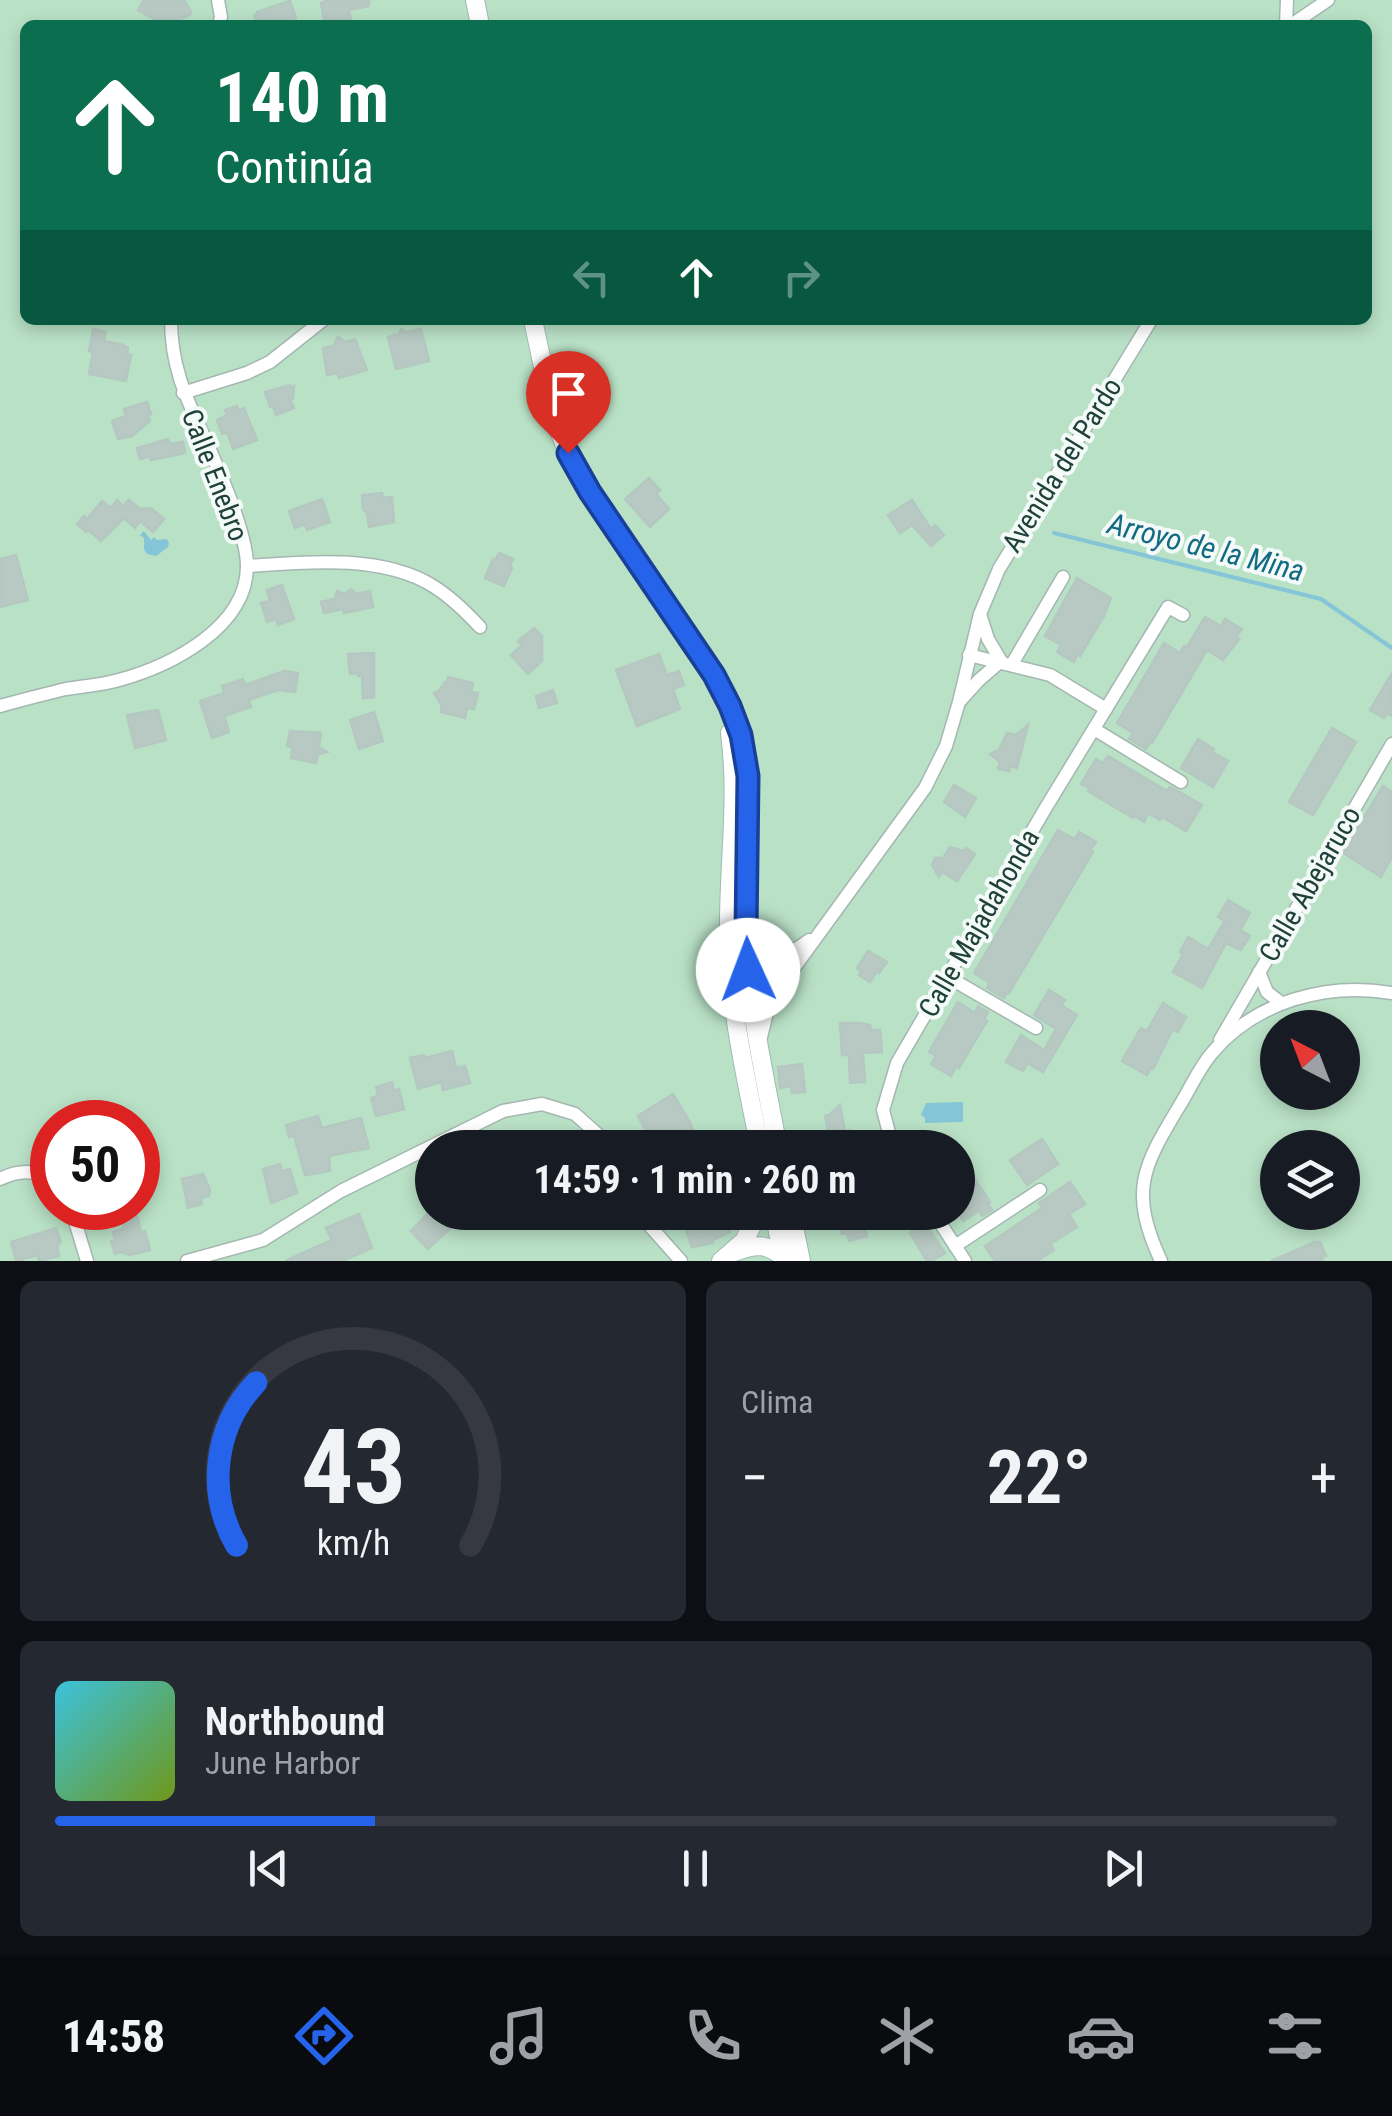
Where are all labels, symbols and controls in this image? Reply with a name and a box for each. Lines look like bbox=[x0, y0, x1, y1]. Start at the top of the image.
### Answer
text: 140 m bbox=[215, 57, 389, 139]
icon: ahead bbox=[50, 60, 180, 190]
text: Continúa bbox=[215, 141, 374, 194]
icon: left bbox=[564, 250, 619, 305]
icon: ahead bbox=[669, 250, 724, 305]
icon: right bbox=[774, 250, 829, 305]
pin bbox=[526, 351, 611, 454]
icon: arrive bbox=[541, 366, 596, 421]
street label: Avenida del Pardo bbox=[995, 372, 1129, 558]
street label: Calle Enebro bbox=[175, 404, 255, 546]
water label: Arroyo de la Mina bbox=[1103, 505, 1308, 588]
street label: Calle Abejaruco bbox=[1252, 801, 1368, 967]
street label: Calle Majadahonda bbox=[912, 823, 1046, 1023]
position arrow bbox=[696, 918, 800, 1022]
north arrow bbox=[1260, 1010, 1360, 1110]
map controls bbox=[1260, 1010, 1360, 1230]
speed limit sign: 50 bbox=[30, 1100, 160, 1230]
button: layers bbox=[1260, 1130, 1360, 1230]
text: 14:59 · 1 min · 260 m bbox=[534, 1158, 856, 1202]
text: Clima bbox=[741, 1383, 813, 1421]
text: 43 bbox=[300, 1407, 406, 1528]
text: 22° bbox=[987, 1433, 1092, 1521]
text: − bbox=[741, 1446, 769, 1510]
text: + bbox=[1310, 1446, 1337, 1510]
text: km/h bbox=[316, 1522, 390, 1564]
text: Northbound bbox=[205, 1700, 385, 1744]
text: June Harbor bbox=[205, 1744, 360, 1782]
icon: previous bbox=[241, 1841, 296, 1896]
icon: pause bbox=[668, 1841, 723, 1896]
icon: next bbox=[1096, 1841, 1151, 1896]
icon: directions bbox=[289, 2001, 359, 2071]
icon: music bbox=[484, 2001, 554, 2071]
icon: phone bbox=[678, 2001, 748, 2071]
icon: climate bbox=[872, 2001, 942, 2071]
icon: car bbox=[1066, 2001, 1136, 2071]
icon: filters bbox=[1260, 2001, 1330, 2071]
text: 14:58 bbox=[62, 2010, 165, 2063]

